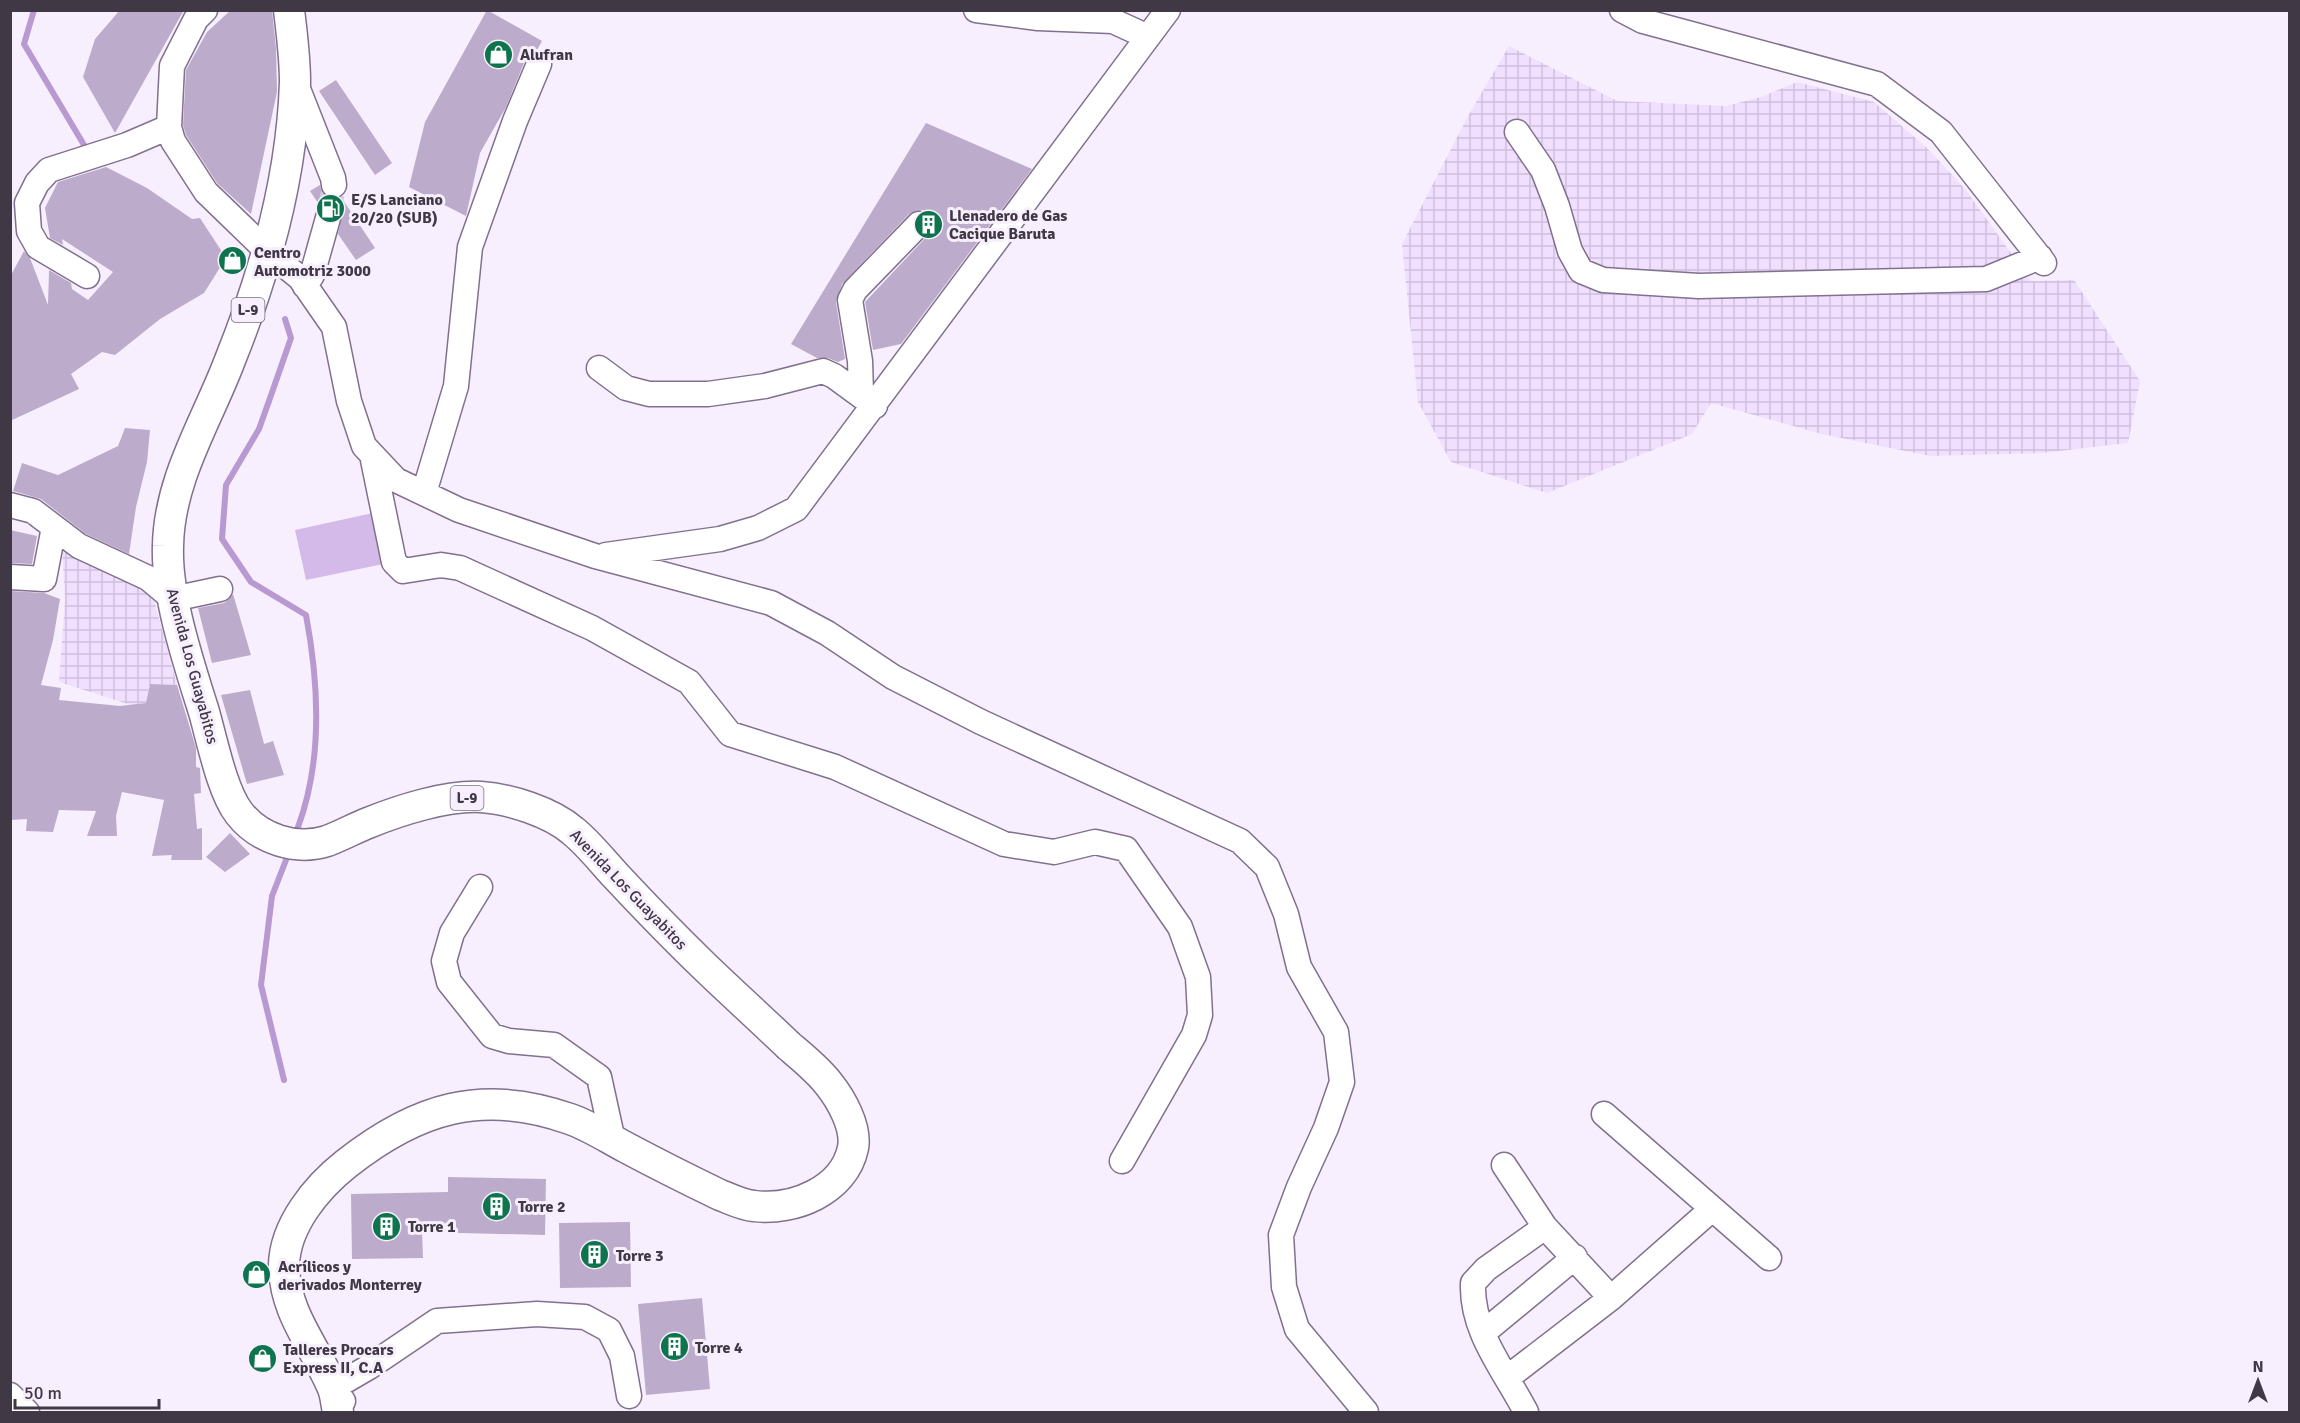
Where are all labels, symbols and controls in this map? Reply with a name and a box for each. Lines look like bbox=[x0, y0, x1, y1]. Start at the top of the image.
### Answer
shop icon: Alufran bbox=[483, 38, 515, 70]
place label: Alufran bbox=[520, 45, 573, 65]
place label: E/S Lanciano 20/20 (SUB) bbox=[351, 190, 443, 228]
fuel station icon: E/S Lanciano 20/20 (SUB) bbox=[314, 192, 346, 224]
place label: Llenadero de Gas Cacique Baruta bbox=[949, 206, 1067, 244]
building icon: Llenadero de Gas Cacique Baruta bbox=[912, 208, 944, 240]
place label: Centro Automotriz 3000 bbox=[254, 243, 371, 281]
shop icon: Centro Automotriz 3000 bbox=[217, 245, 249, 277]
road number: L-9 bbox=[232, 298, 264, 322]
street label: Avenida Los Guayabitos bbox=[162, 586, 222, 746]
road number: L-9 bbox=[450, 786, 484, 810]
street label: Avenida Los Guayabitos bbox=[565, 825, 691, 954]
building icon: Torre 2 bbox=[481, 1190, 513, 1222]
place label: Torre 2 bbox=[518, 1197, 566, 1217]
building icon: Torre 1 bbox=[371, 1210, 403, 1242]
place label: Torre 1 bbox=[408, 1217, 456, 1237]
building icon: Torre 3 bbox=[579, 1239, 611, 1271]
place label: Torre 3 bbox=[616, 1246, 664, 1266]
place label: Acrílicos y derivados Monterrey bbox=[278, 1257, 422, 1295]
shop icon: Acrílicos y derivados Monterrey bbox=[241, 1259, 273, 1291]
building icon: Torre 4 bbox=[658, 1331, 690, 1363]
place label: Torre 4 bbox=[695, 1338, 743, 1358]
place label: Talleres Procars Express II, C.A bbox=[283, 1340, 393, 1378]
shop icon: Talleres Procars Express II, C.A bbox=[246, 1342, 278, 1374]
north arrow bbox=[2228, 1351, 2288, 1411]
text: N bbox=[2252, 1357, 2264, 1377]
scale bar bbox=[15, 1372, 159, 1410]
text: 50 m bbox=[24, 1382, 62, 1404]

